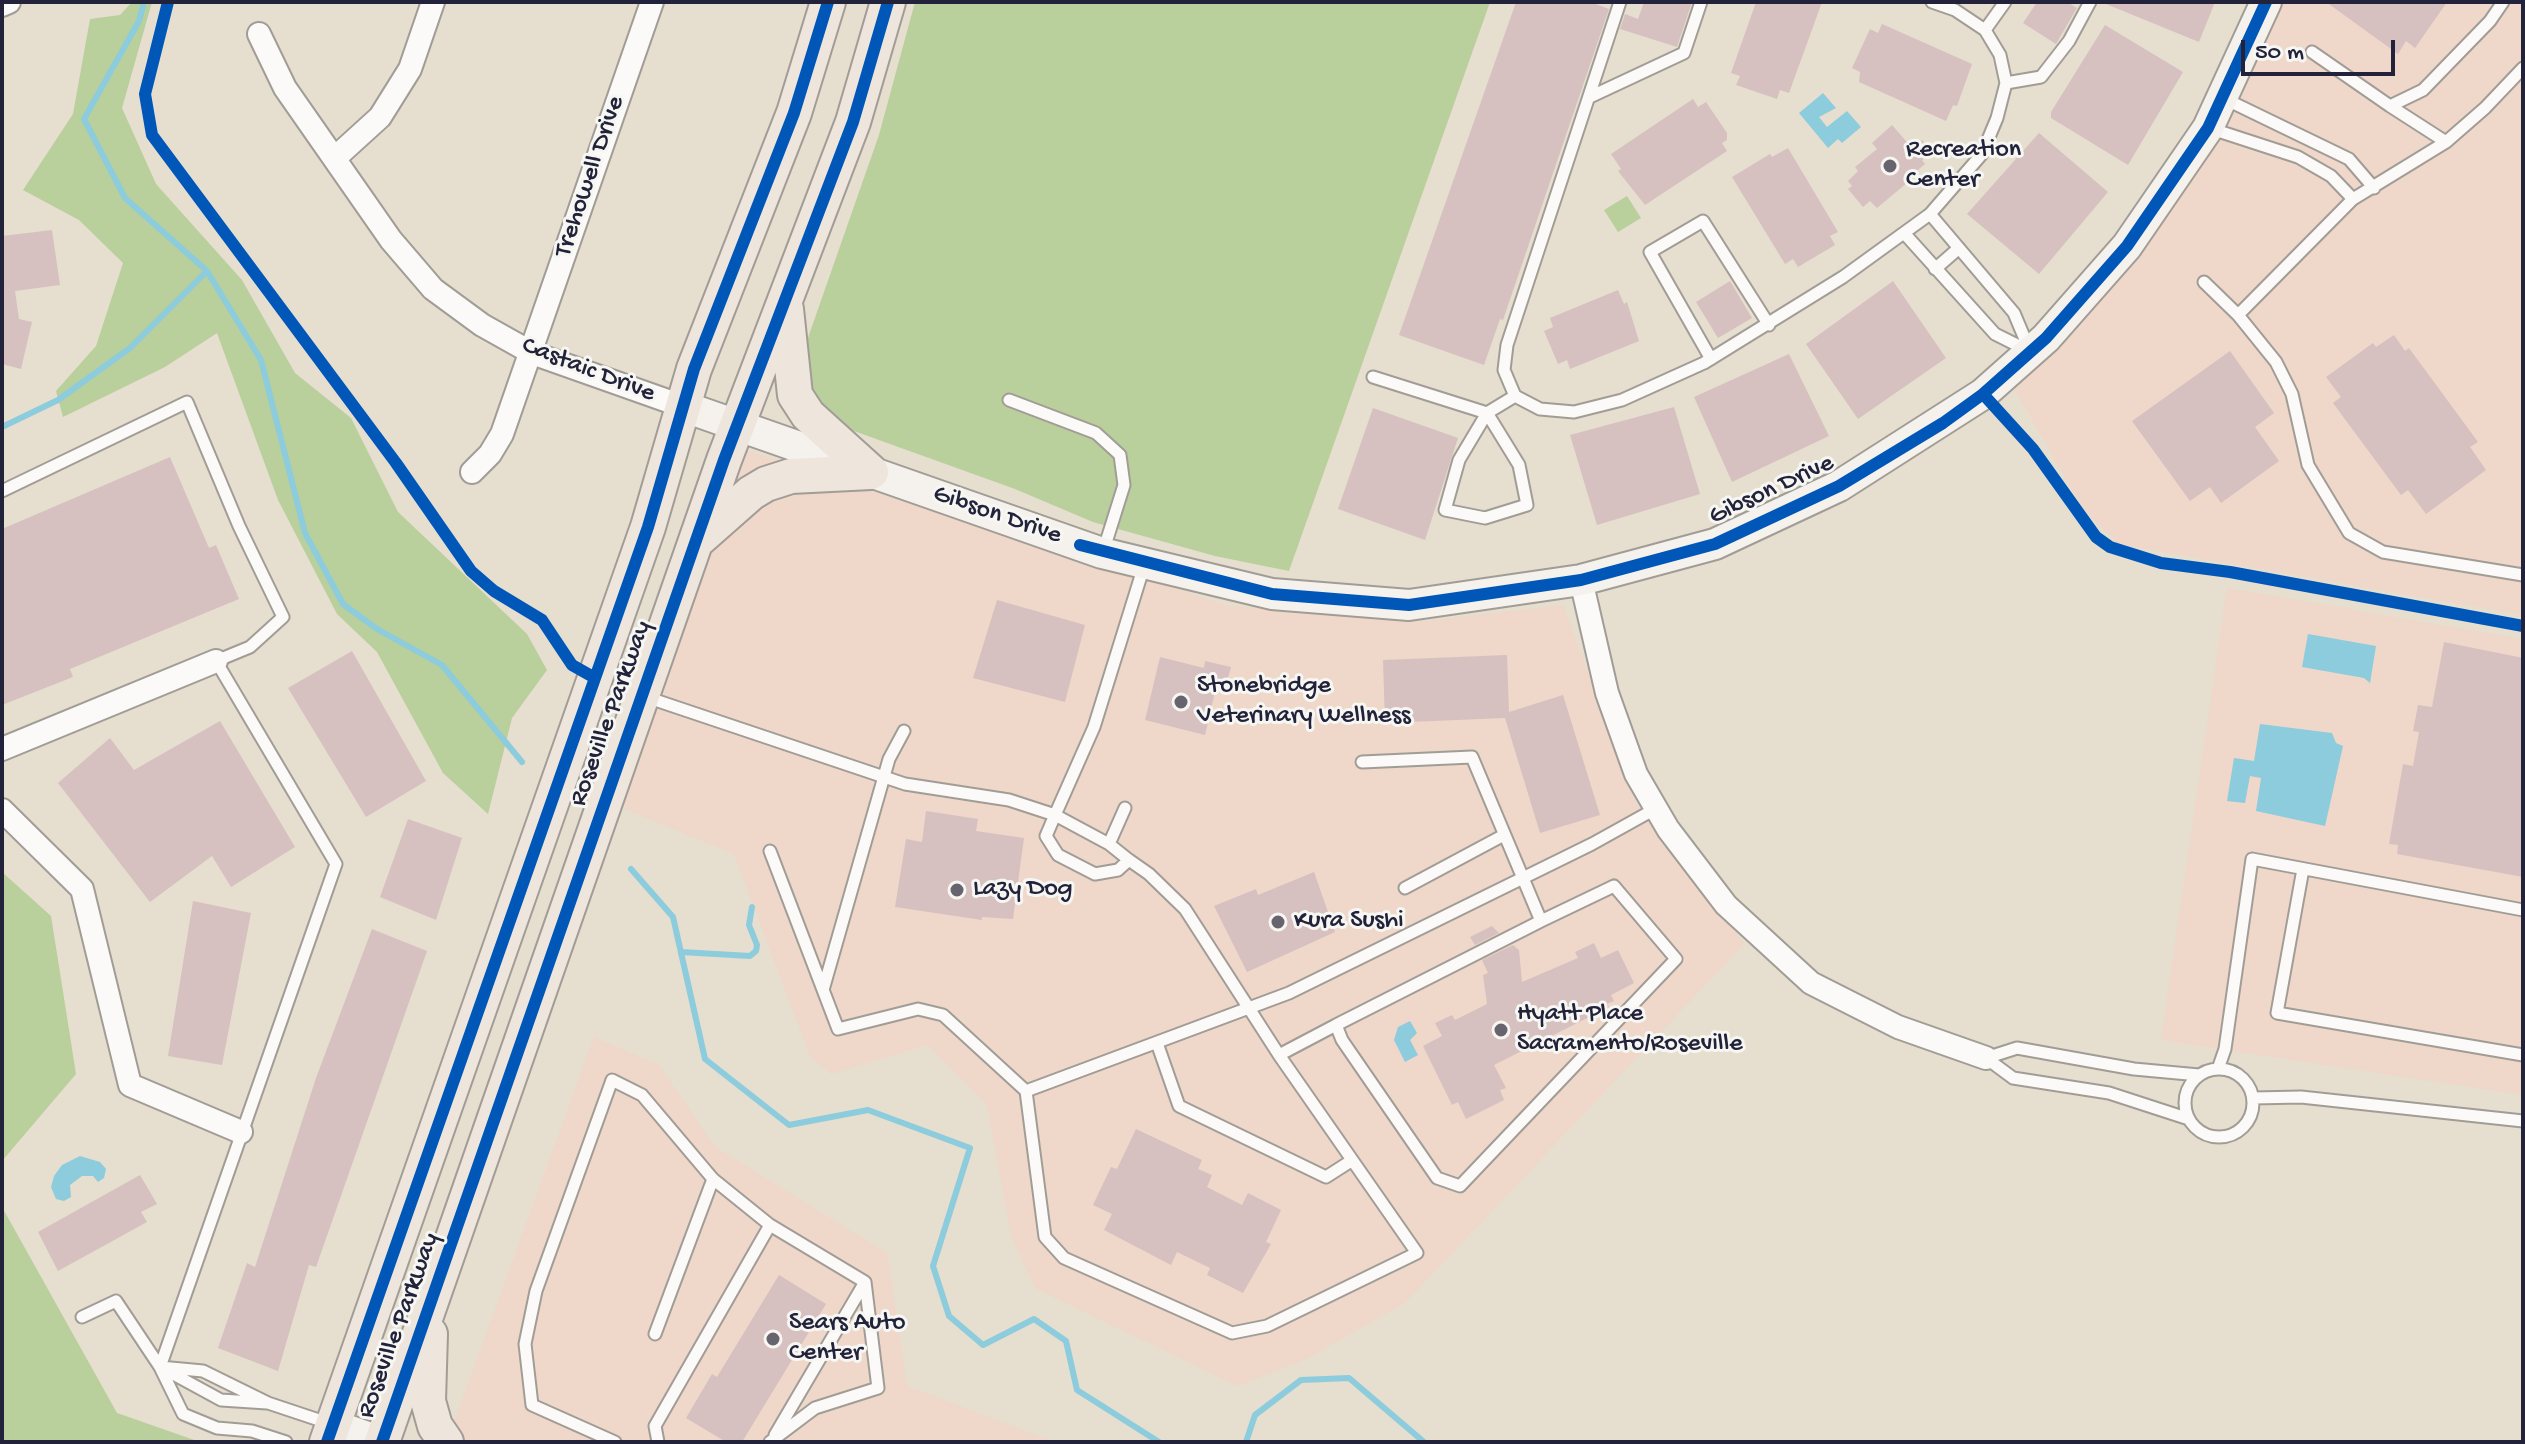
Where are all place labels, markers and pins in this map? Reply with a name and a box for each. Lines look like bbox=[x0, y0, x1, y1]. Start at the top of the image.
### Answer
place label: Recreation Center bbox=[1906, 135, 2021, 196]
marker: Recreation Center bbox=[1881, 157, 1899, 175]
place label: Stonebridge Veterinary Wellness bbox=[1197, 671, 1411, 732]
marker: Stonebridge Veterinary Wellness bbox=[1172, 693, 1190, 711]
place label: Lazy Dog bbox=[973, 874, 1073, 906]
marker: Lazy Dog bbox=[948, 881, 966, 899]
place label: Kura Sushi bbox=[1294, 906, 1404, 938]
marker: Kura Sushi bbox=[1269, 913, 1287, 931]
place label: Hyatt Place Sacramento/Roseville bbox=[1517, 999, 1743, 1060]
marker: Hyatt Place Sacramento/Roseville bbox=[1492, 1021, 1510, 1039]
place label: Sears Auto Center bbox=[789, 1308, 905, 1370]
marker: Sears Auto Center bbox=[764, 1330, 782, 1348]

